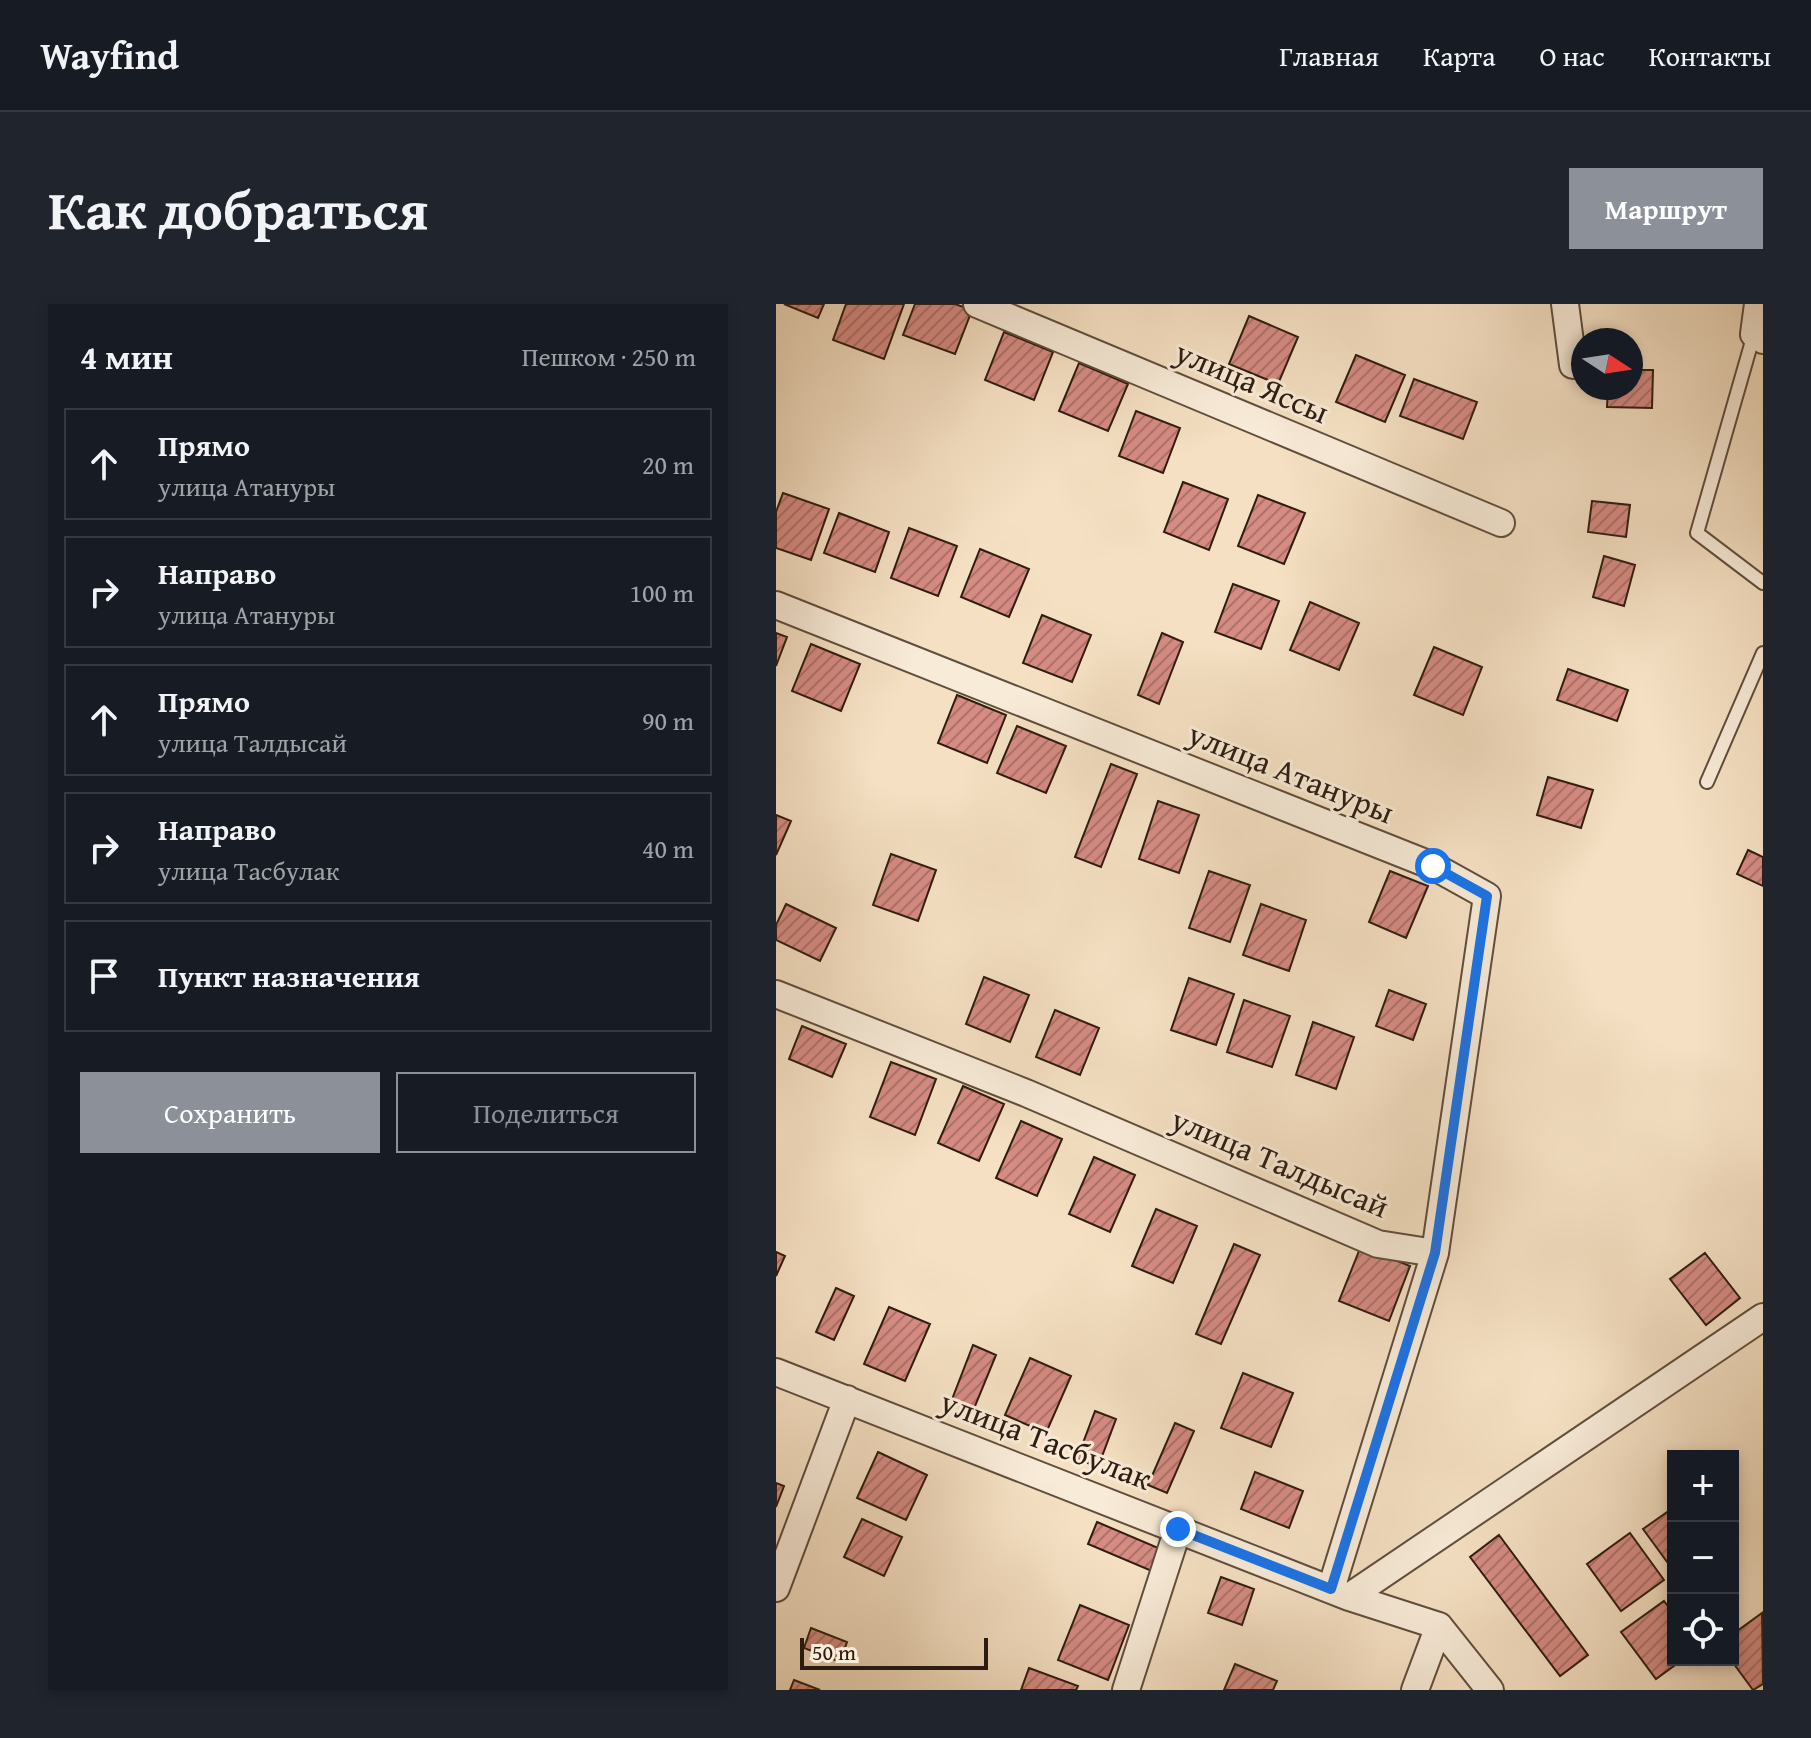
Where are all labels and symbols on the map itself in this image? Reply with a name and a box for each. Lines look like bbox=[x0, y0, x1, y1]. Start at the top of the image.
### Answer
street label: улица Яссы bbox=[1167, 328, 1336, 435]
north arrow bbox=[1571, 328, 1643, 400]
street label: улица Атануры bbox=[1180, 710, 1401, 835]
route start bbox=[1415, 848, 1451, 884]
street label: улица Талдысай bbox=[1163, 1095, 1396, 1230]
street label: улица Тасбулак bbox=[933, 1377, 1159, 1502]
route end bbox=[1160, 1511, 1196, 1547]
scale bar bbox=[800, 1634, 988, 1670]

